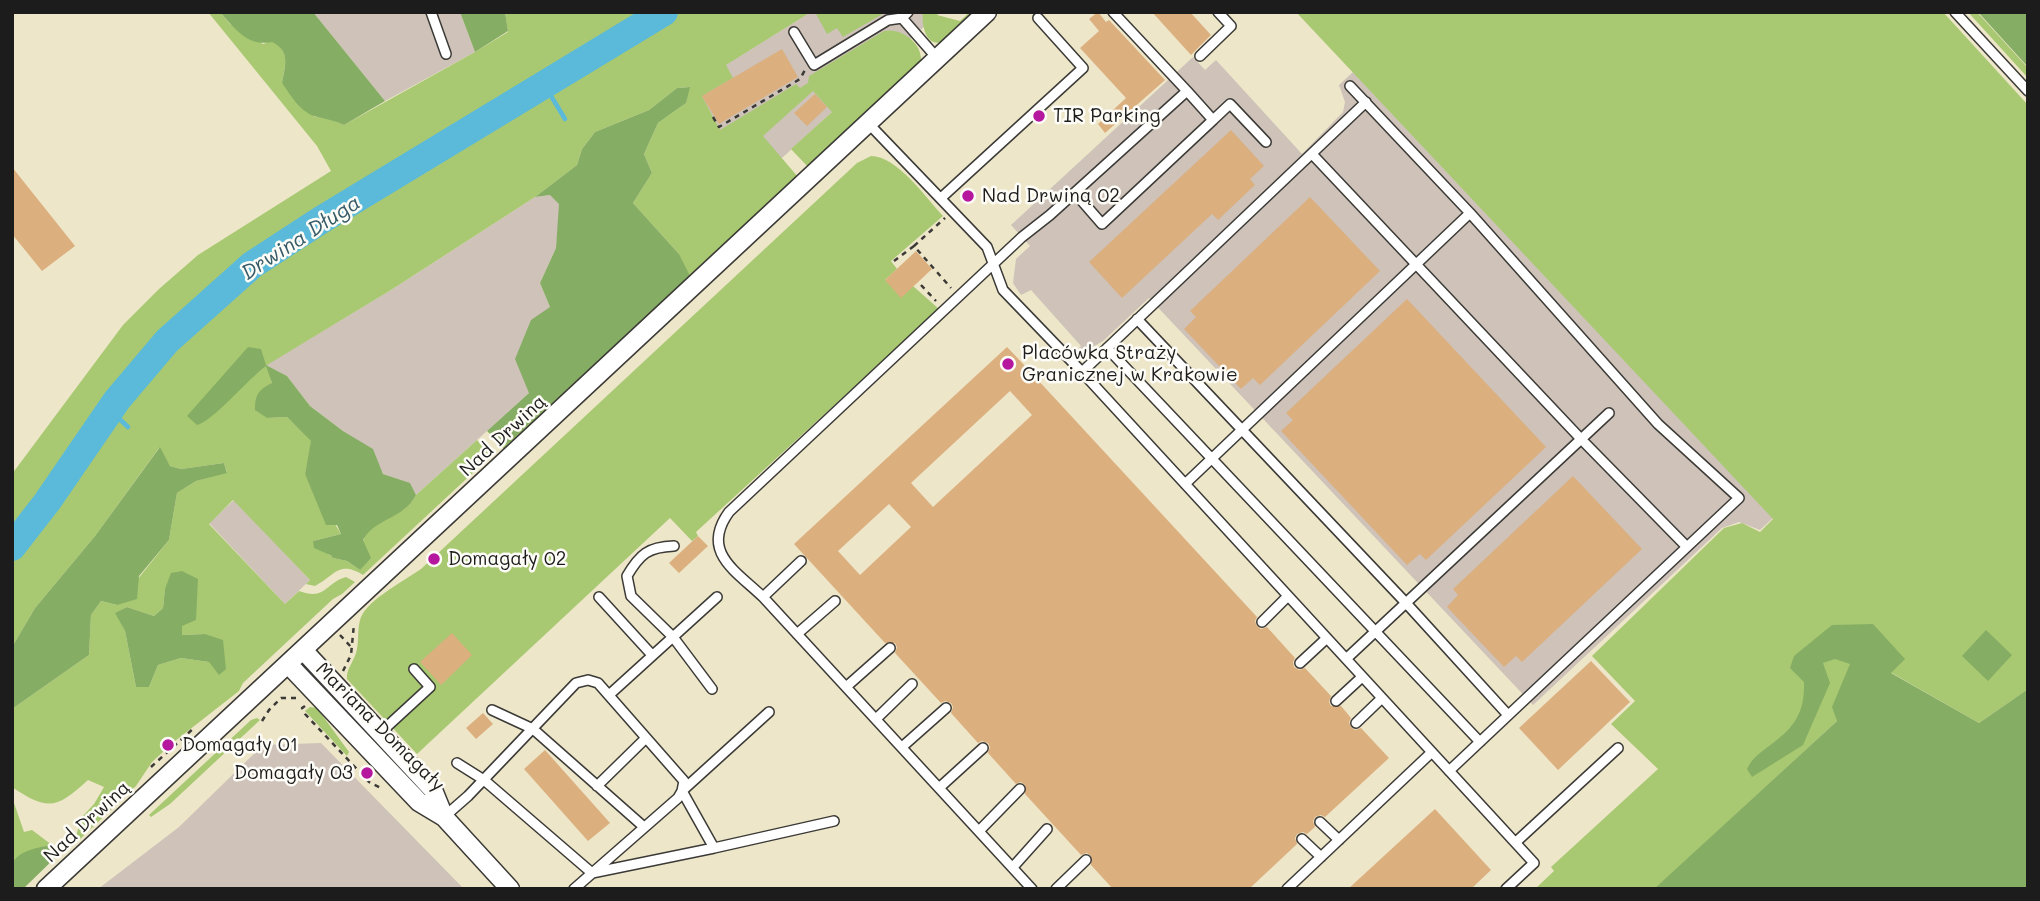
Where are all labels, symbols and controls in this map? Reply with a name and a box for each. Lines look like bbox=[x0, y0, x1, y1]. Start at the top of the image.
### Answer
place label: TIR Parking bbox=[1053, 105, 1161, 127]
marker: TIR Parking bbox=[1031, 108, 1047, 124]
place label: Nad Drwiną 02 bbox=[982, 185, 1120, 207]
marker: Nad Drwiną 02 bbox=[960, 188, 976, 204]
water label: Drwina Długa bbox=[237, 190, 365, 286]
place label: Placówka Straży Granicznej w Krakowie bbox=[1022, 342, 1238, 386]
marker: Placówka Straży Granicznej w Krakowie bbox=[1000, 356, 1016, 372]
street label: Nad Drwiną bbox=[455, 390, 551, 482]
place label: Domagały 02 bbox=[448, 548, 566, 570]
marker: Domagały 02 bbox=[426, 551, 442, 567]
street label: Mariana Domagały bbox=[311, 658, 449, 796]
place label: Domagały 01 bbox=[182, 734, 298, 756]
marker: Domagały 01 bbox=[160, 737, 176, 753]
place label: Domagały 03 bbox=[234, 762, 353, 784]
marker: Domagały 03 bbox=[359, 765, 375, 781]
street label: Nad Drwiną bbox=[39, 776, 135, 868]

